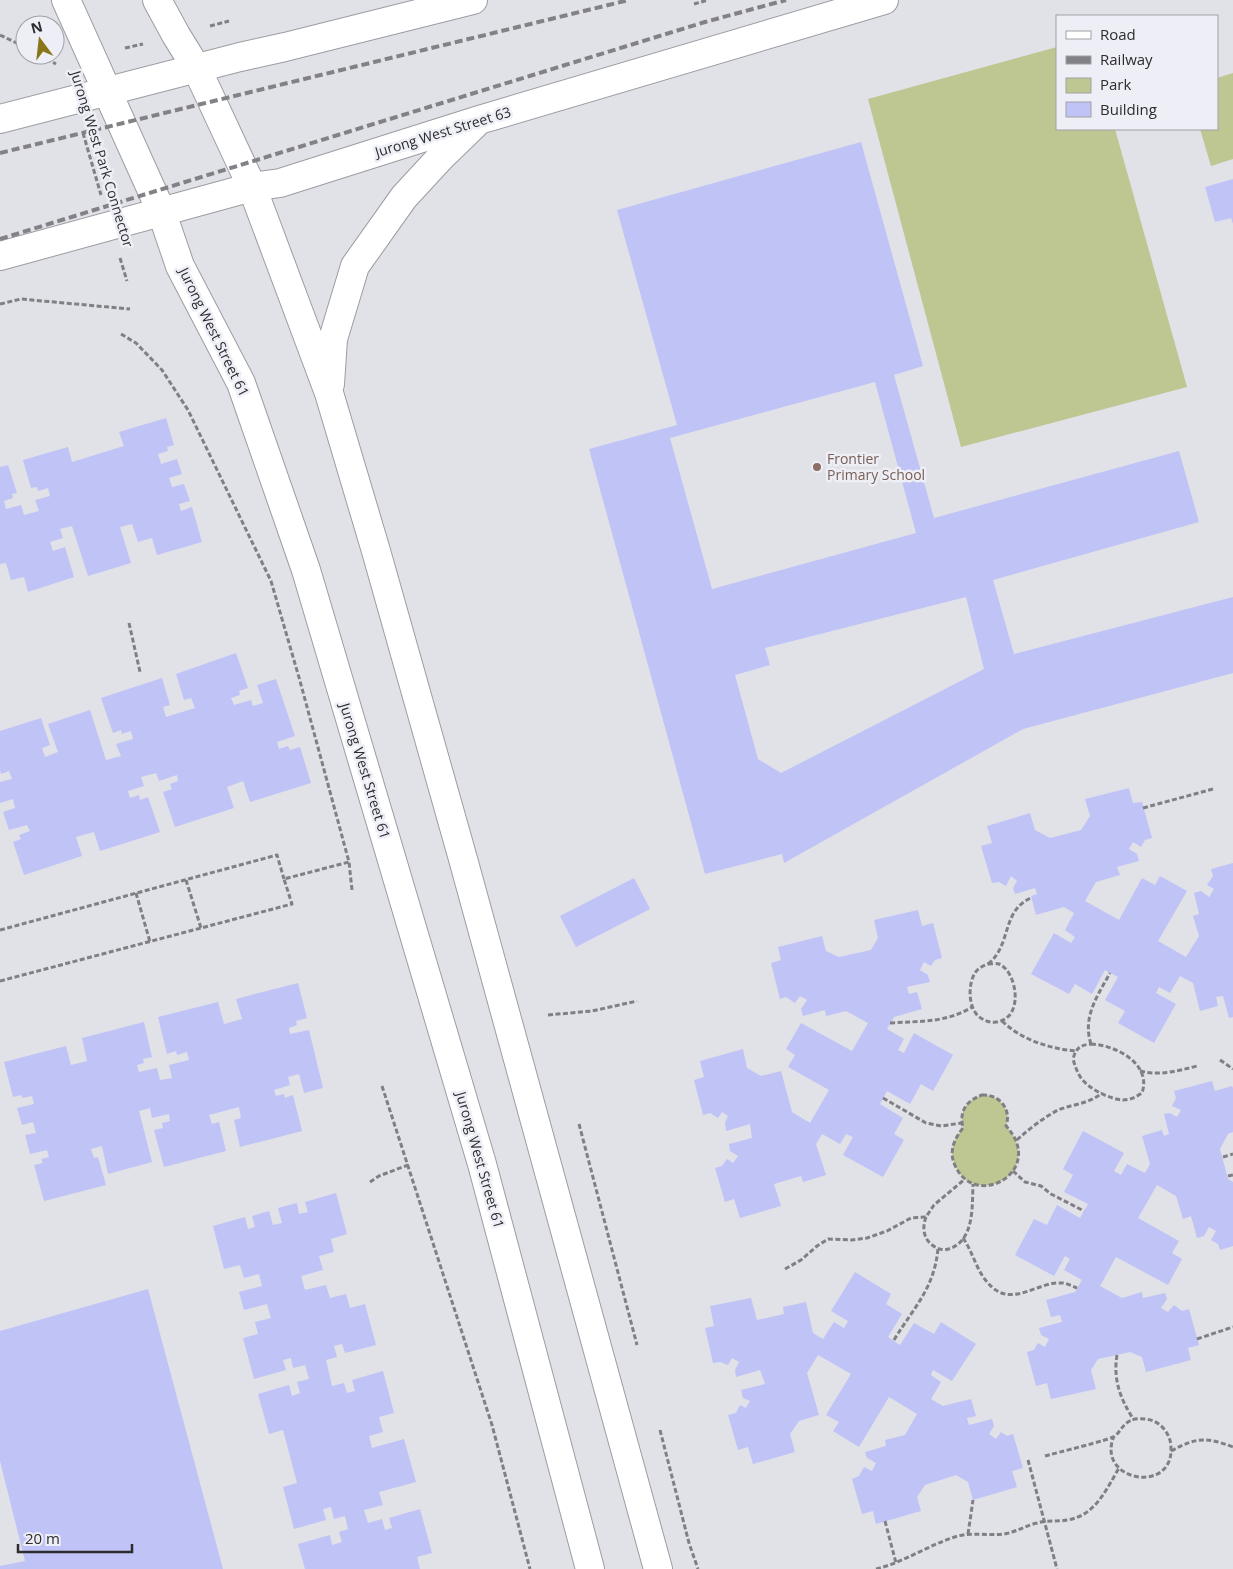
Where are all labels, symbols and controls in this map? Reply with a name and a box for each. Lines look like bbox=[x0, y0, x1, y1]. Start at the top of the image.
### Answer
north arrow bbox=[15, 15, 65, 65]
legend bbox=[1056, 15, 1218, 130]
text: N bbox=[29, 16, 44, 38]
text: Road bbox=[1100, 24, 1136, 44]
text: Railway bbox=[1100, 49, 1153, 69]
street label: Jurong West Park Connector bbox=[66, 66, 138, 250]
text: Park bbox=[1100, 74, 1131, 94]
text: Building bbox=[1100, 99, 1157, 119]
street label: Jurong West Street 63 bbox=[371, 102, 513, 162]
street label: Jurong West Street 61 bbox=[174, 262, 254, 399]
place label: Frontier Primary School bbox=[827, 449, 925, 484]
marker: Frontier Primary School bbox=[811, 461, 823, 473]
street label: Jurong West Street 61 bbox=[335, 699, 395, 841]
street label: Jurong West Street 61 bbox=[451, 1087, 509, 1230]
scale bar bbox=[18, 1522, 131, 1554]
text: 20 m bbox=[25, 1528, 60, 1548]

